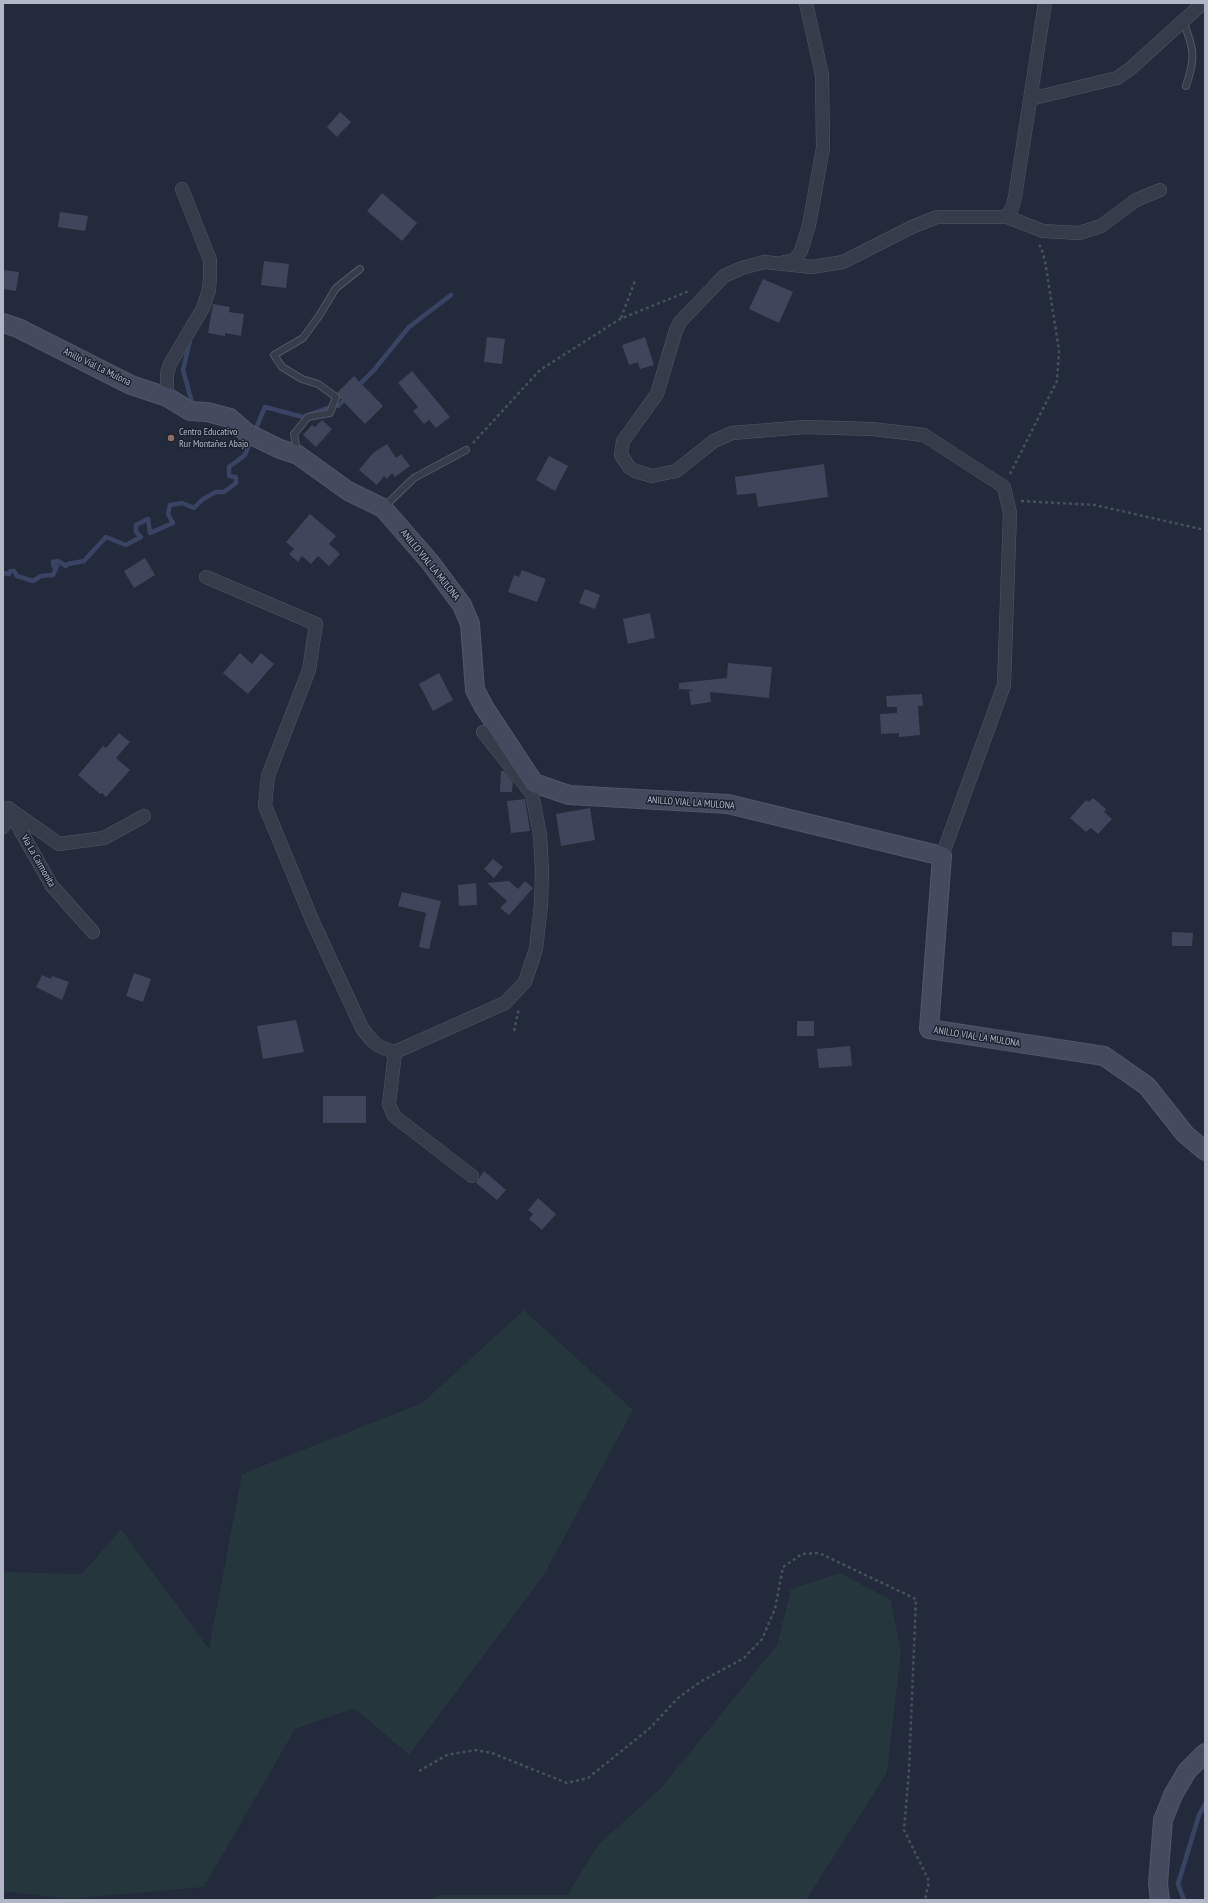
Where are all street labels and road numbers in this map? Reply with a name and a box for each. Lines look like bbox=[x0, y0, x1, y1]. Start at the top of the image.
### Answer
street label: Anillo Vial La Mulona bbox=[61, 345, 133, 389]
street label: ANILLO VIAL LA MULONA bbox=[398, 527, 462, 603]
street label: ANILLO VIAL LA MULONA bbox=[647, 794, 735, 812]
street label: Via La Carmonita bbox=[18, 833, 58, 889]
street label: ANILLO VIAL LA MULONA bbox=[933, 1024, 1021, 1050]

